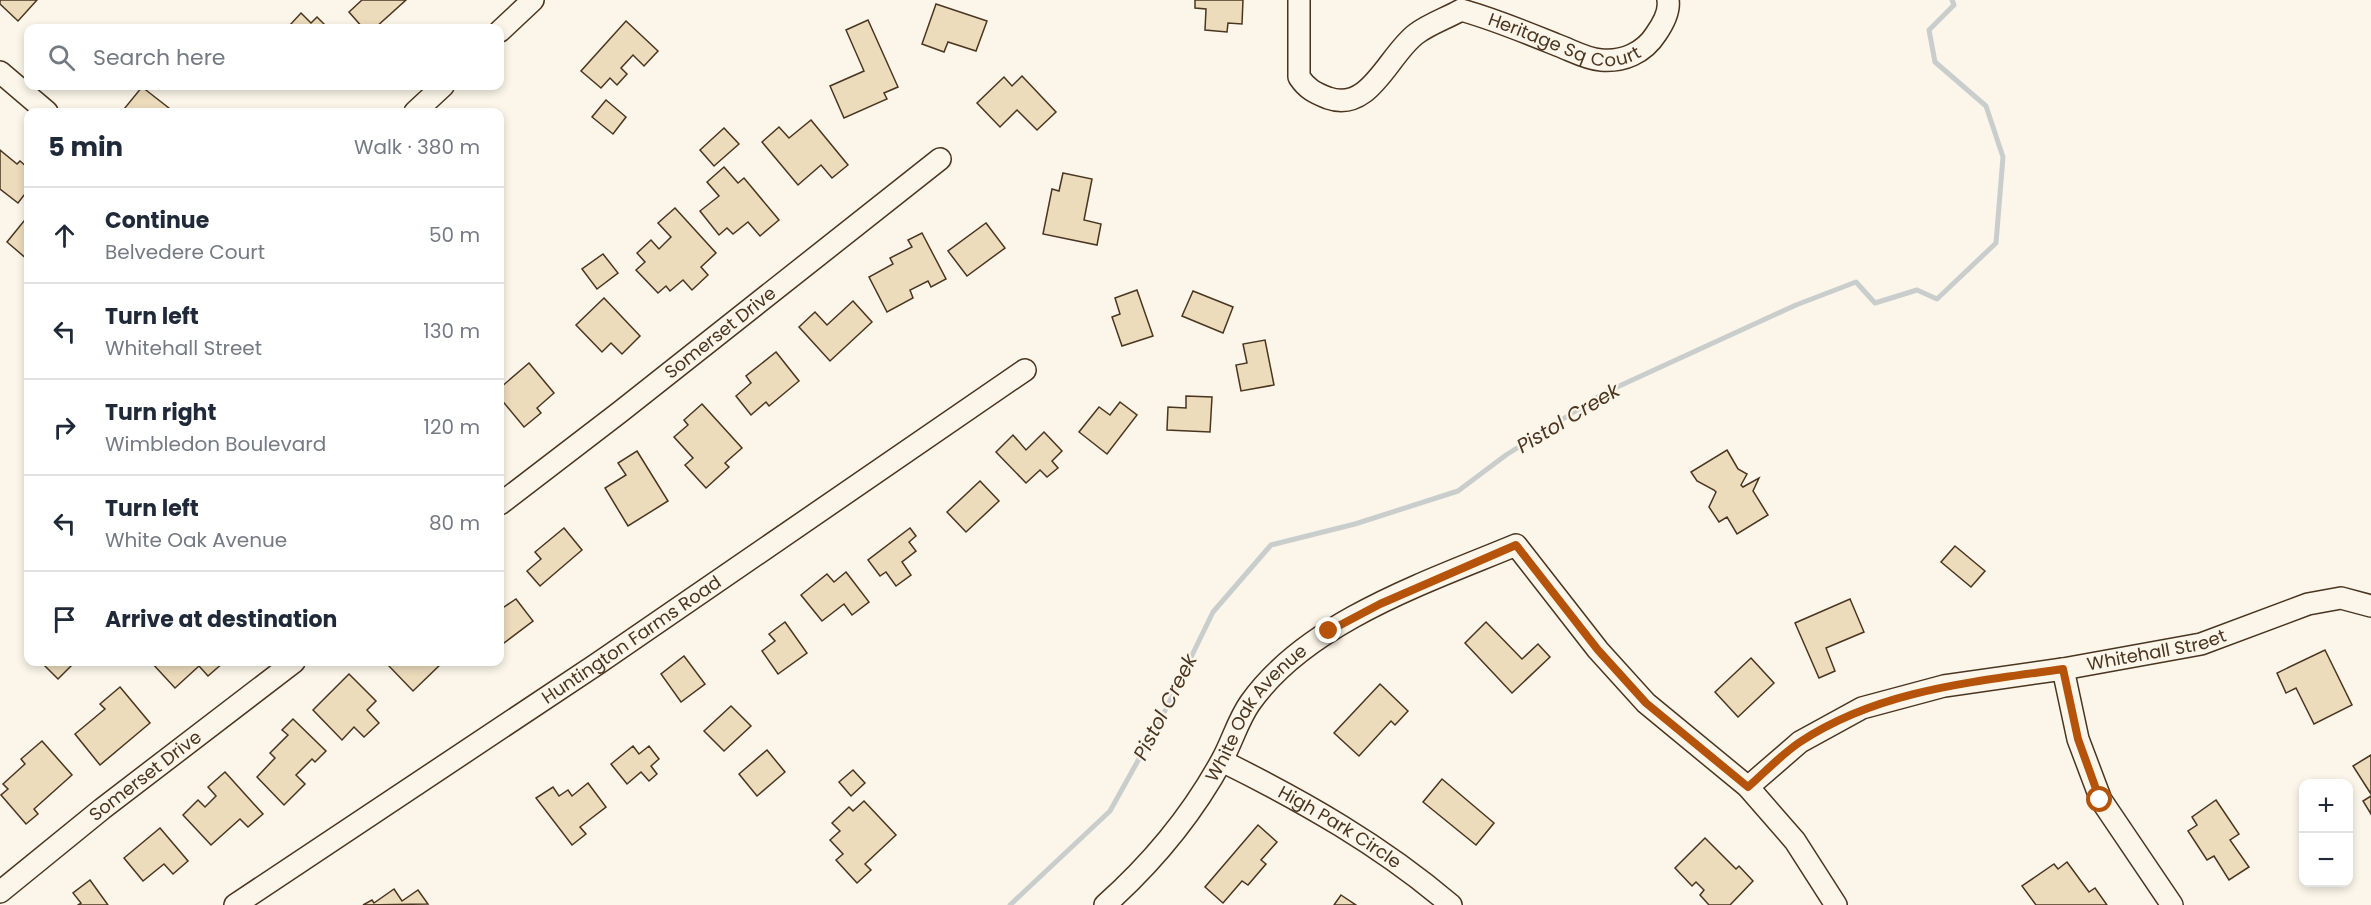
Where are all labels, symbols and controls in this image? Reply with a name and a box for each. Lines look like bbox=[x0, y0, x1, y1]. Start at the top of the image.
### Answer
street label: Heritage Sq Court bbox=[1485, 6, 1645, 73]
search box bbox=[24, 24, 504, 90]
icon: search bbox=[45, 41, 78, 74]
text: Search here bbox=[93, 42, 226, 73]
text: 5 min bbox=[48, 129, 123, 165]
text: Walk · 380 m bbox=[354, 133, 480, 161]
text: Continue bbox=[105, 205, 209, 236]
icon: ahead bbox=[48, 219, 81, 252]
text: 50 m bbox=[429, 221, 480, 249]
text: Belvedere Court bbox=[105, 238, 265, 266]
street label: Somerset Drive bbox=[659, 280, 781, 384]
text: Turn left bbox=[105, 301, 199, 332]
icon: left bbox=[48, 315, 81, 348]
text: 130 m bbox=[423, 317, 480, 345]
text: Whitehall Street bbox=[105, 334, 262, 362]
water label: Pistol Creek bbox=[1511, 375, 1626, 460]
text: Turn right bbox=[105, 397, 216, 428]
icon: right bbox=[48, 411, 81, 444]
text: 120 m bbox=[424, 413, 480, 441]
text: Wimbledon Boulevard bbox=[105, 430, 326, 458]
text: Turn left bbox=[105, 493, 199, 524]
icon: left bbox=[48, 507, 81, 540]
text: 80 m bbox=[429, 509, 480, 537]
text: White Oak Avenue bbox=[105, 526, 287, 554]
street label: Huntington Farms Road bbox=[537, 569, 726, 709]
icon: arrive bbox=[48, 603, 81, 636]
text: Arrive at destination bbox=[105, 604, 337, 635]
route end bbox=[1315, 617, 1341, 643]
street label: Whitehall Street bbox=[2085, 623, 2229, 676]
street label: White Oak Avenue bbox=[1199, 638, 1312, 786]
water label: Pistol Creek bbox=[1126, 647, 1205, 765]
street label: Somerset Drive bbox=[83, 724, 206, 827]
street label: High Park Circle bbox=[1274, 779, 1407, 874]
map controls bbox=[2299, 779, 2353, 887]
button: + bbox=[2299, 779, 2353, 833]
route start bbox=[2086, 786, 2112, 812]
button: − bbox=[2299, 833, 2353, 887]

